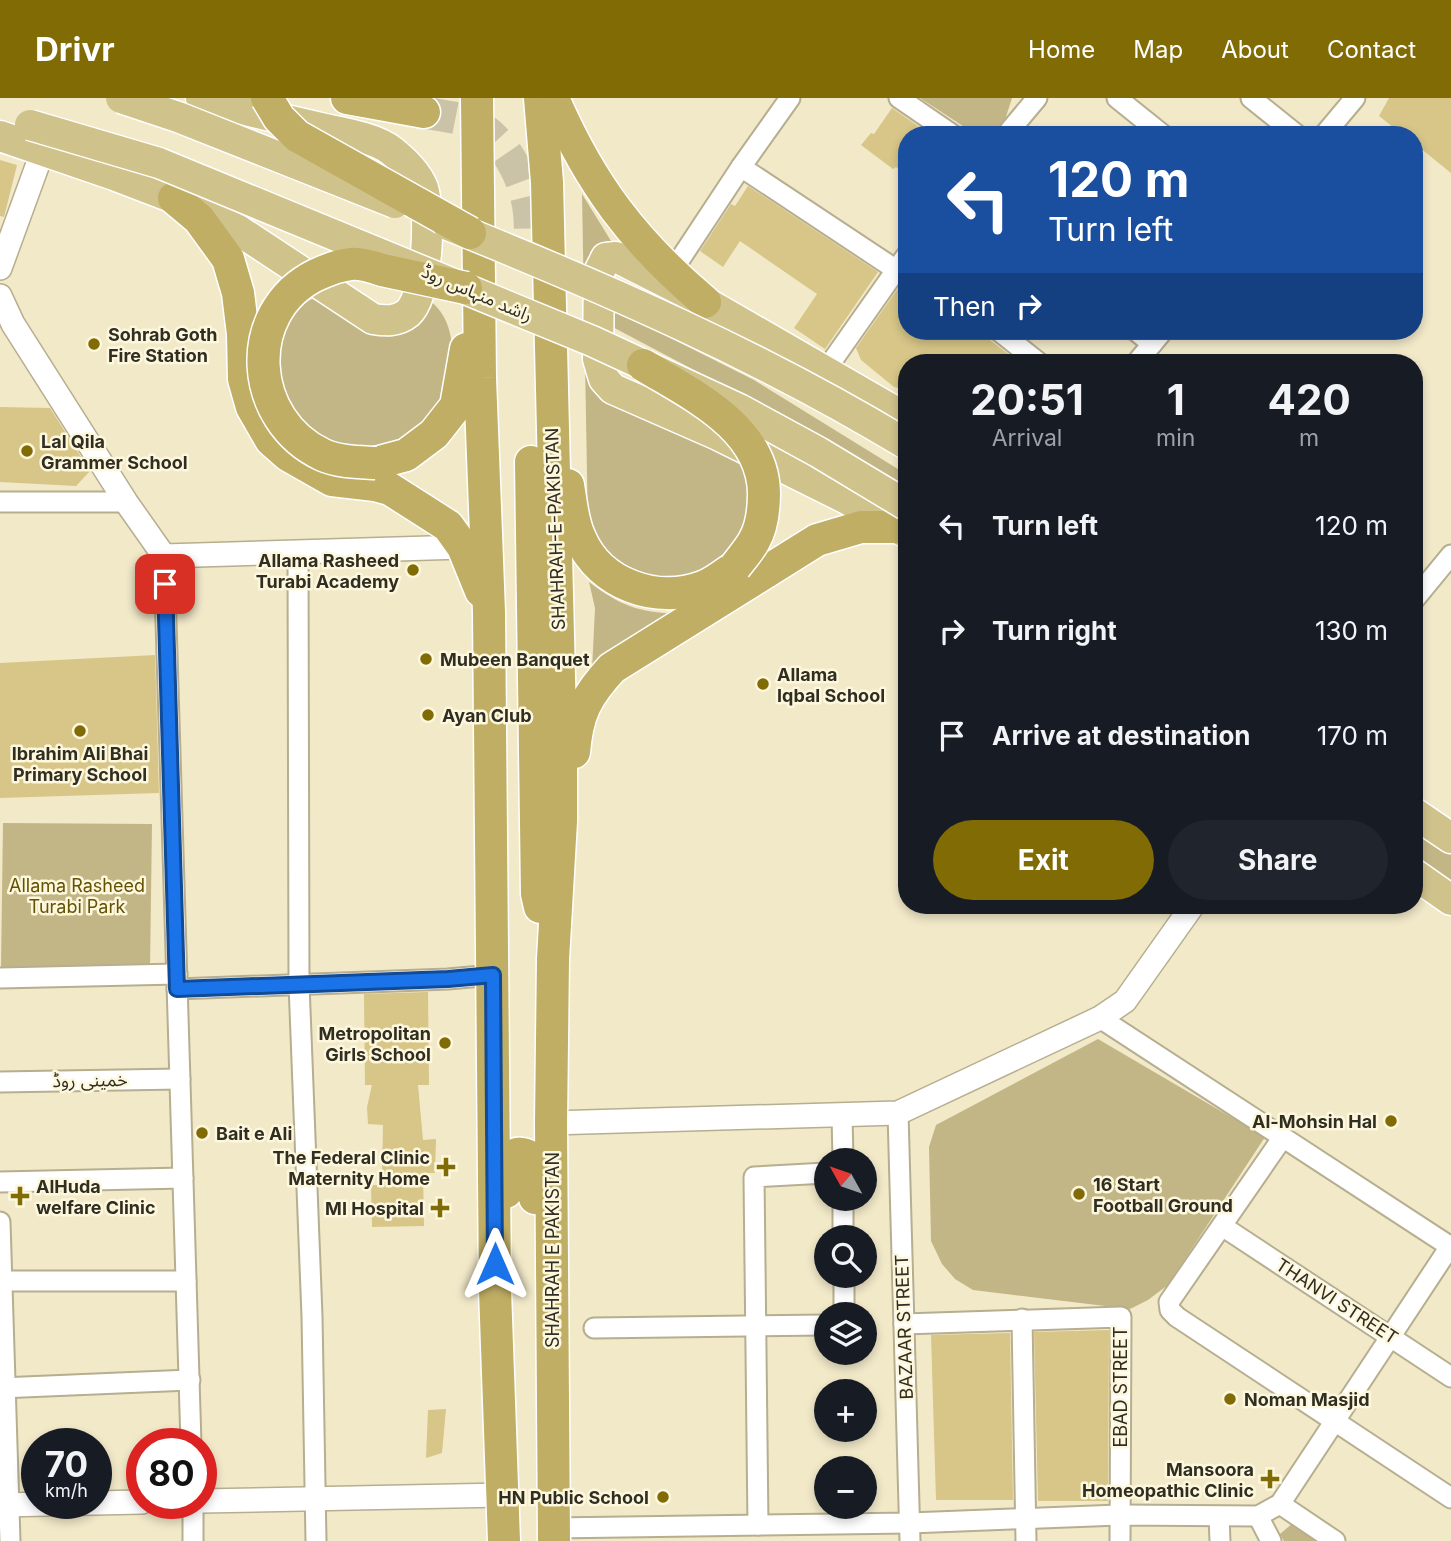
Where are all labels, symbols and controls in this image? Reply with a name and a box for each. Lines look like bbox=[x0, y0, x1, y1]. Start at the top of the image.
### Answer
text: Drivr bbox=[35, 29, 115, 69]
text: Home bbox=[1028, 35, 1095, 64]
text: Map bbox=[1133, 35, 1183, 64]
text: About bbox=[1221, 35, 1289, 64]
text: Contact bbox=[1327, 35, 1416, 64]
text: 120 m bbox=[1048, 150, 1189, 209]
icon: left bbox=[933, 154, 1024, 245]
text: Turn left bbox=[1048, 210, 1173, 249]
street label: راشد منہاس روڈ bbox=[418, 260, 535, 327]
icon: right bbox=[1010, 287, 1048, 325]
text: Then bbox=[933, 291, 996, 322]
place label: Sohrab Goth Fire Station bbox=[108, 324, 218, 366]
marker: Sohrab Goth Fire Station bbox=[86, 336, 102, 352]
text: 20:51 bbox=[970, 374, 1084, 425]
text: 1 bbox=[1167, 374, 1185, 425]
text: 420 bbox=[1268, 374, 1351, 425]
text: Arrival bbox=[992, 424, 1062, 452]
text: min bbox=[1156, 424, 1195, 452]
text: m bbox=[1299, 424, 1319, 452]
street label: SHAHRAH-E-PAKISTAN bbox=[541, 427, 569, 631]
place label: Lal Qila Grammer School bbox=[41, 431, 188, 473]
marker: Lal Qila Grammer School bbox=[19, 443, 35, 459]
icon: left bbox=[933, 507, 971, 545]
text: Turn left bbox=[992, 510, 1098, 541]
text: 120 m bbox=[1315, 510, 1388, 541]
place label: Allama Rasheed Turabi Academy bbox=[256, 550, 399, 592]
pin bbox=[135, 554, 195, 614]
marker: Allama Rasheed Turabi Academy bbox=[405, 562, 421, 578]
icon: arrive bbox=[146, 565, 184, 603]
icon: right bbox=[933, 612, 971, 650]
text: Turn right bbox=[992, 615, 1117, 646]
text: 130 m bbox=[1315, 615, 1388, 646]
place label: Mubeen Banquet bbox=[440, 649, 590, 670]
marker: Mubeen Banquet bbox=[418, 651, 434, 667]
place label: Allama Iqbal School bbox=[777, 664, 885, 706]
marker: Allama Iqbal School bbox=[755, 676, 771, 692]
place label: Ayan Club bbox=[442, 705, 532, 726]
marker: Ayan Club bbox=[420, 707, 436, 723]
icon: arrive bbox=[933, 717, 971, 755]
text: Arrive at destination bbox=[992, 720, 1251, 751]
text: 170 m bbox=[1317, 720, 1388, 751]
marker: Ibrahim Ali Bhai Primary School bbox=[72, 723, 88, 739]
place label: Ibrahim Ali Bhai Primary School bbox=[12, 743, 148, 785]
button: Exit bbox=[933, 820, 1154, 900]
button: Share bbox=[1168, 820, 1388, 900]
park label: Allama Rasheed Turabi Park bbox=[9, 875, 145, 917]
place label: Metropolitan Girls School bbox=[319, 1023, 431, 1065]
marker: Metropolitan Girls School bbox=[437, 1035, 453, 1051]
street label: خمینی روڈ bbox=[52, 1069, 128, 1092]
place label: Al-Mohsin Hal bbox=[1252, 1111, 1377, 1132]
marker: Al-Mohsin Hal bbox=[1383, 1113, 1399, 1129]
place label: Bait e Ali bbox=[216, 1123, 292, 1144]
marker: Bait e Ali bbox=[194, 1125, 210, 1141]
place label: The Federal Clinic Maternity Home bbox=[273, 1147, 430, 1189]
north arrow bbox=[814, 1148, 877, 1211]
map controls bbox=[814, 1148, 877, 1519]
street label: SHAHRAH E PAKISTAN bbox=[542, 1152, 563, 1348]
marker: The Federal Clinic Maternity Home bbox=[436, 1157, 456, 1177]
place label: 16 Start Football Ground bbox=[1093, 1174, 1233, 1216]
place label: AlHuda welfare Clinic bbox=[36, 1176, 156, 1218]
marker: AlHuda welfare Clinic bbox=[10, 1186, 30, 1206]
marker: 16 Start Football Ground bbox=[1071, 1186, 1087, 1202]
place label: MI Hospital bbox=[325, 1198, 424, 1219]
marker: MI Hospital bbox=[430, 1198, 450, 1218]
button: search bbox=[814, 1225, 877, 1288]
position arrow bbox=[458, 1227, 532, 1301]
street label: BAZAAR STREET bbox=[891, 1254, 917, 1400]
street label: THANVI STREET bbox=[1272, 1254, 1402, 1348]
button: layers bbox=[814, 1302, 877, 1365]
street label: EBAD STREET bbox=[1110, 1326, 1131, 1448]
button: + bbox=[814, 1379, 877, 1442]
place label: Noman Masjid bbox=[1244, 1389, 1370, 1410]
marker: Noman Masjid bbox=[1222, 1391, 1238, 1407]
speed limit sign: 80 bbox=[126, 1428, 217, 1519]
text: 70 bbox=[45, 1443, 88, 1485]
button: − bbox=[814, 1456, 877, 1519]
place label: Mansoora Homeopathic Clinic bbox=[1082, 1459, 1254, 1501]
marker: Mansoora Homeopathic Clinic bbox=[1260, 1469, 1280, 1489]
text: km/h bbox=[45, 1480, 88, 1501]
place label: HN Public School bbox=[498, 1487, 649, 1508]
marker: HN Public School bbox=[655, 1489, 671, 1505]

